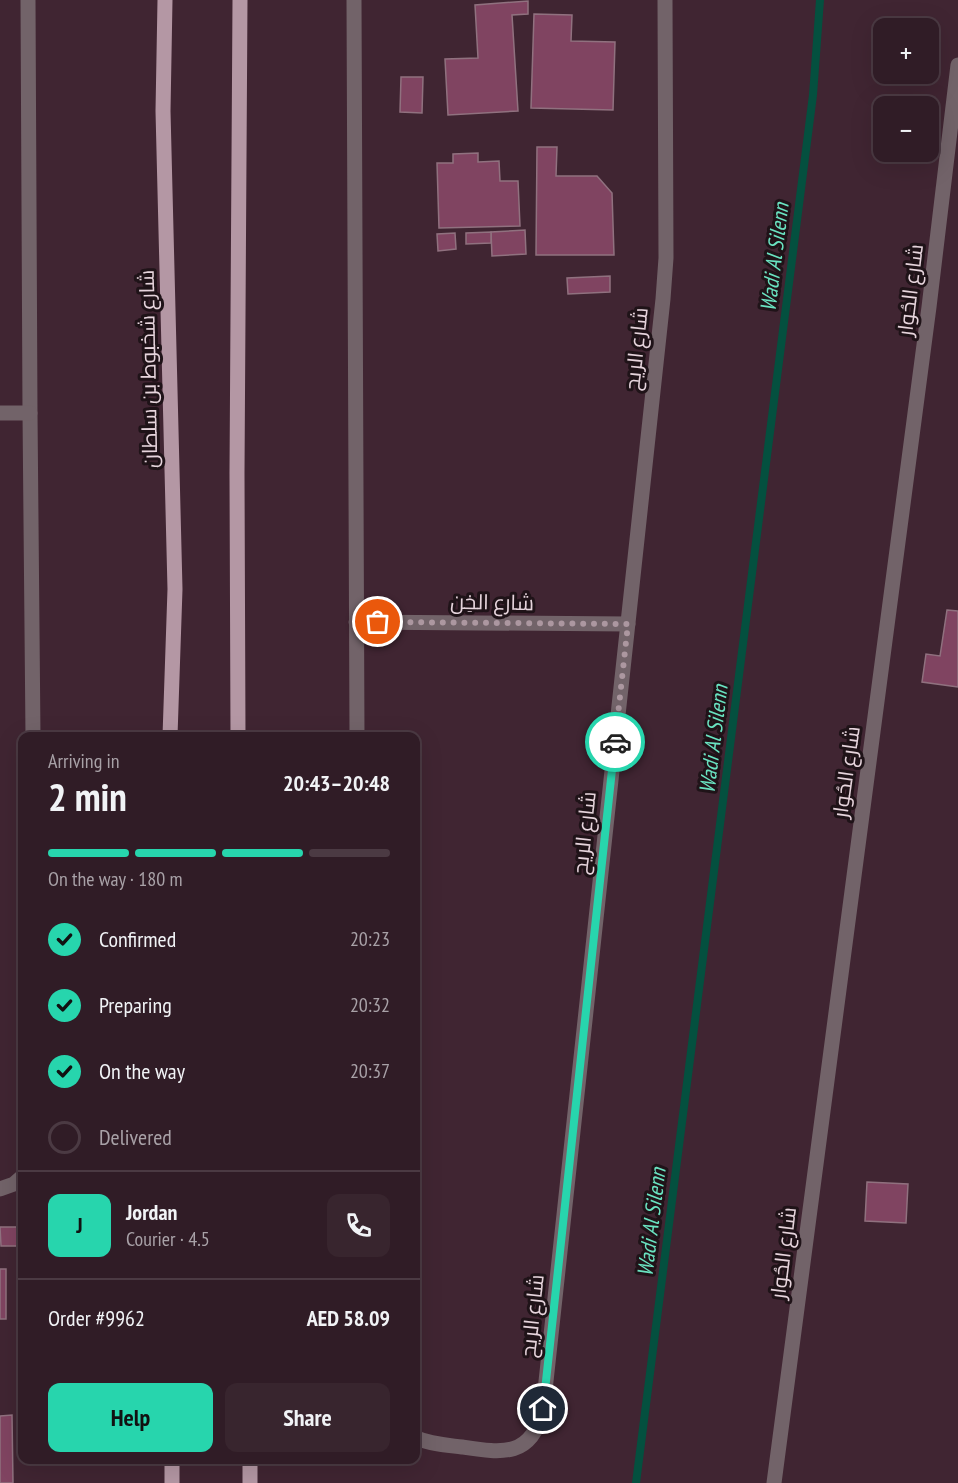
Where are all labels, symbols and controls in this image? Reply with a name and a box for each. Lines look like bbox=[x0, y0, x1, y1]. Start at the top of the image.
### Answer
map controls bbox=[873, 18, 939, 162]
button: + bbox=[873, 18, 939, 84]
button: − bbox=[873, 96, 939, 162]
water label: Wadi Al Silenn bbox=[753, 200, 795, 313]
street label: شارع الحُوار bbox=[891, 242, 930, 339]
street label: شارع شخبوط بن سلطان bbox=[133, 270, 164, 468]
street label: شارع الريح bbox=[618, 306, 655, 392]
street label: شارع الخِن bbox=[450, 588, 534, 617]
pin bbox=[352, 596, 403, 647]
icon: bag bbox=[361, 605, 394, 638]
water label: Wadi Al Silenn bbox=[692, 682, 734, 795]
courier bbox=[585, 712, 645, 772]
street label: شارع الحُوار bbox=[826, 724, 867, 821]
icon: car bbox=[599, 726, 632, 759]
text: Arriving in bbox=[48, 748, 120, 774]
text: 20:43–20:48 bbox=[283, 769, 390, 797]
text: 2 min bbox=[48, 771, 127, 822]
street label: شارع الريح bbox=[566, 790, 603, 876]
text: On the way · 180 m bbox=[48, 866, 183, 892]
icon: check bbox=[48, 923, 81, 956]
text: Confirmed bbox=[99, 925, 176, 953]
text: 20:23 bbox=[350, 926, 390, 952]
icon: check bbox=[48, 989, 81, 1022]
text: Preparing bbox=[99, 991, 172, 1019]
text: 20:32 bbox=[350, 992, 390, 1018]
icon: check bbox=[48, 1055, 81, 1088]
text: On the way bbox=[99, 1057, 185, 1085]
text: 20:37 bbox=[350, 1058, 390, 1084]
text: Delivered bbox=[99, 1123, 172, 1151]
water label: Wadi Al Silenn bbox=[630, 1165, 672, 1278]
button: phone bbox=[327, 1194, 390, 1257]
text: Jordan bbox=[126, 1198, 177, 1226]
street label: شارع الحُوار bbox=[764, 1205, 803, 1302]
text: J bbox=[76, 1211, 83, 1239]
text: Courier · 4.5 bbox=[126, 1226, 210, 1252]
street label: شارع الريح bbox=[514, 1273, 551, 1359]
text: Order #9962 bbox=[48, 1304, 145, 1332]
text: AED 58.09 bbox=[307, 1304, 390, 1332]
button: Help bbox=[48, 1383, 213, 1452]
button: Share bbox=[225, 1383, 390, 1452]
pin bbox=[517, 1383, 568, 1434]
icon: home bbox=[526, 1392, 559, 1425]

